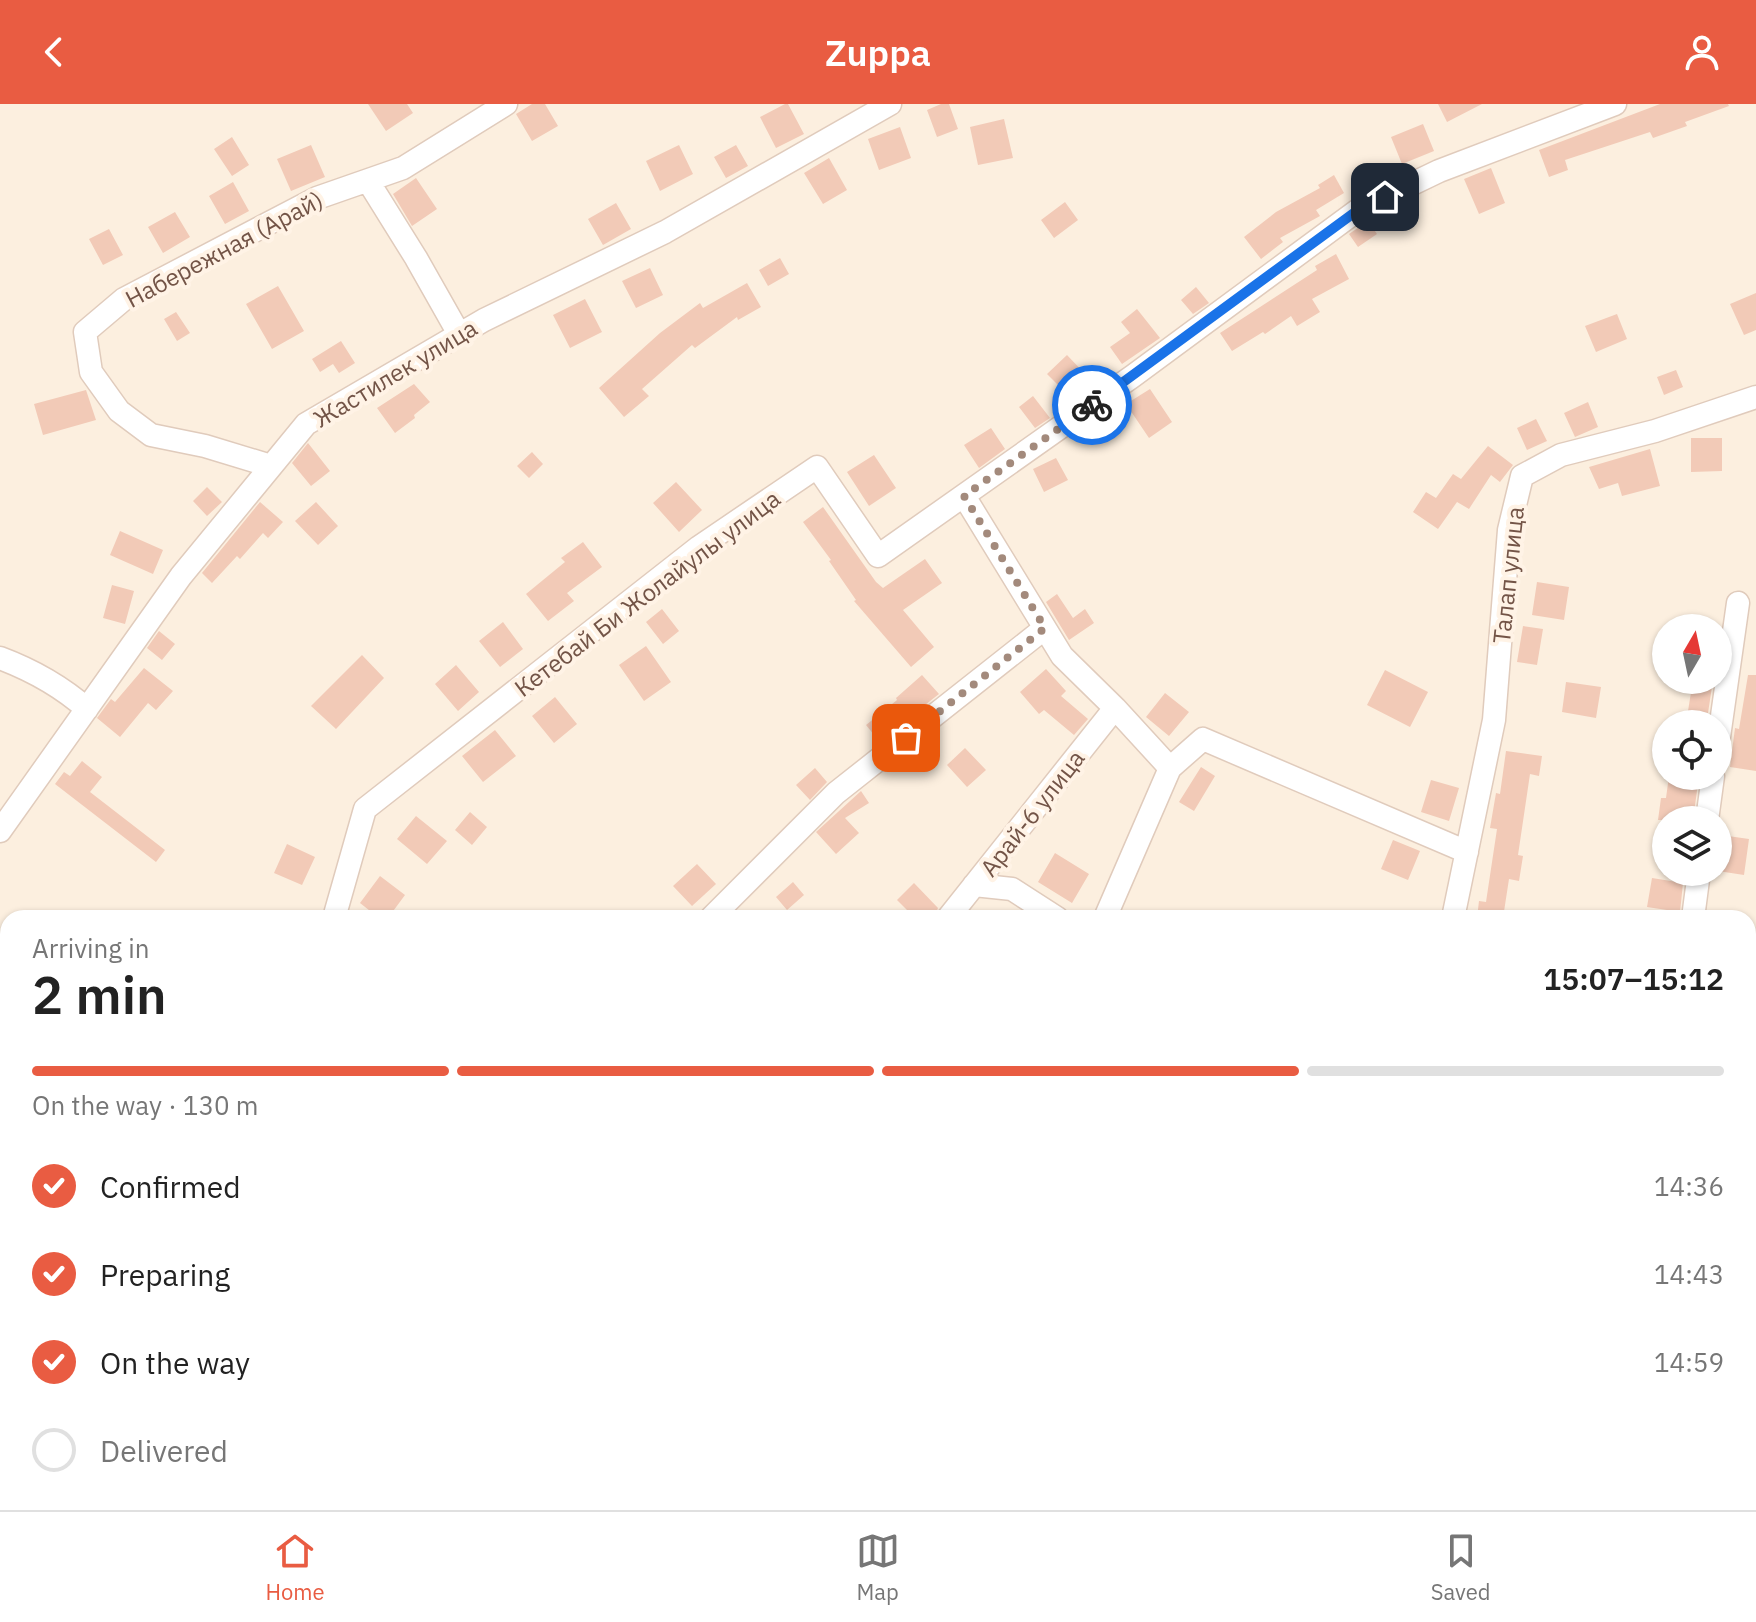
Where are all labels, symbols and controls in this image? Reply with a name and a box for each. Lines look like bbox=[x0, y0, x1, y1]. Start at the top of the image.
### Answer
text: Zuppa bbox=[825, 29, 931, 76]
icon: back bbox=[32, 30, 76, 74]
icon: person bbox=[1680, 30, 1724, 74]
pin bbox=[1351, 163, 1419, 231]
icon: home bbox=[1363, 175, 1407, 219]
street label: Набережная (Арай) bbox=[120, 183, 328, 315]
street label: Жастилек улица bbox=[307, 311, 483, 435]
courier bbox=[1052, 365, 1132, 445]
icon: bike bbox=[1070, 383, 1114, 427]
street label: Кетебай Би Жолайулы улица bbox=[508, 482, 787, 704]
street label: Талап улица bbox=[1485, 505, 1531, 645]
north arrow bbox=[1652, 614, 1732, 694]
map controls bbox=[1652, 614, 1732, 886]
pin bbox=[872, 704, 940, 772]
button: locate bbox=[1652, 710, 1732, 790]
icon: bag bbox=[884, 716, 928, 760]
street label: Арай-6 улица bbox=[972, 743, 1092, 883]
button: layers bbox=[1652, 806, 1732, 886]
text: Arriving in bbox=[32, 931, 149, 965]
text: 15:07–15:12 bbox=[1543, 959, 1724, 998]
text: 2 min bbox=[32, 961, 167, 1028]
text: On the way · 130 m bbox=[32, 1088, 258, 1122]
icon: check bbox=[32, 1164, 76, 1208]
text: Confirmed bbox=[100, 1167, 241, 1206]
text: 14:36 bbox=[1654, 1169, 1724, 1203]
icon: check bbox=[32, 1252, 76, 1296]
text: Preparing bbox=[100, 1255, 230, 1294]
text: 14:43 bbox=[1654, 1257, 1724, 1291]
icon: check bbox=[32, 1340, 76, 1384]
text: On the way bbox=[100, 1343, 250, 1382]
text: 14:59 bbox=[1654, 1345, 1724, 1379]
text: Delivered bbox=[100, 1431, 228, 1470]
tab: Home bbox=[265, 1529, 325, 1606]
tab: Map bbox=[856, 1529, 900, 1606]
tab: Saved bbox=[1431, 1529, 1490, 1606]

